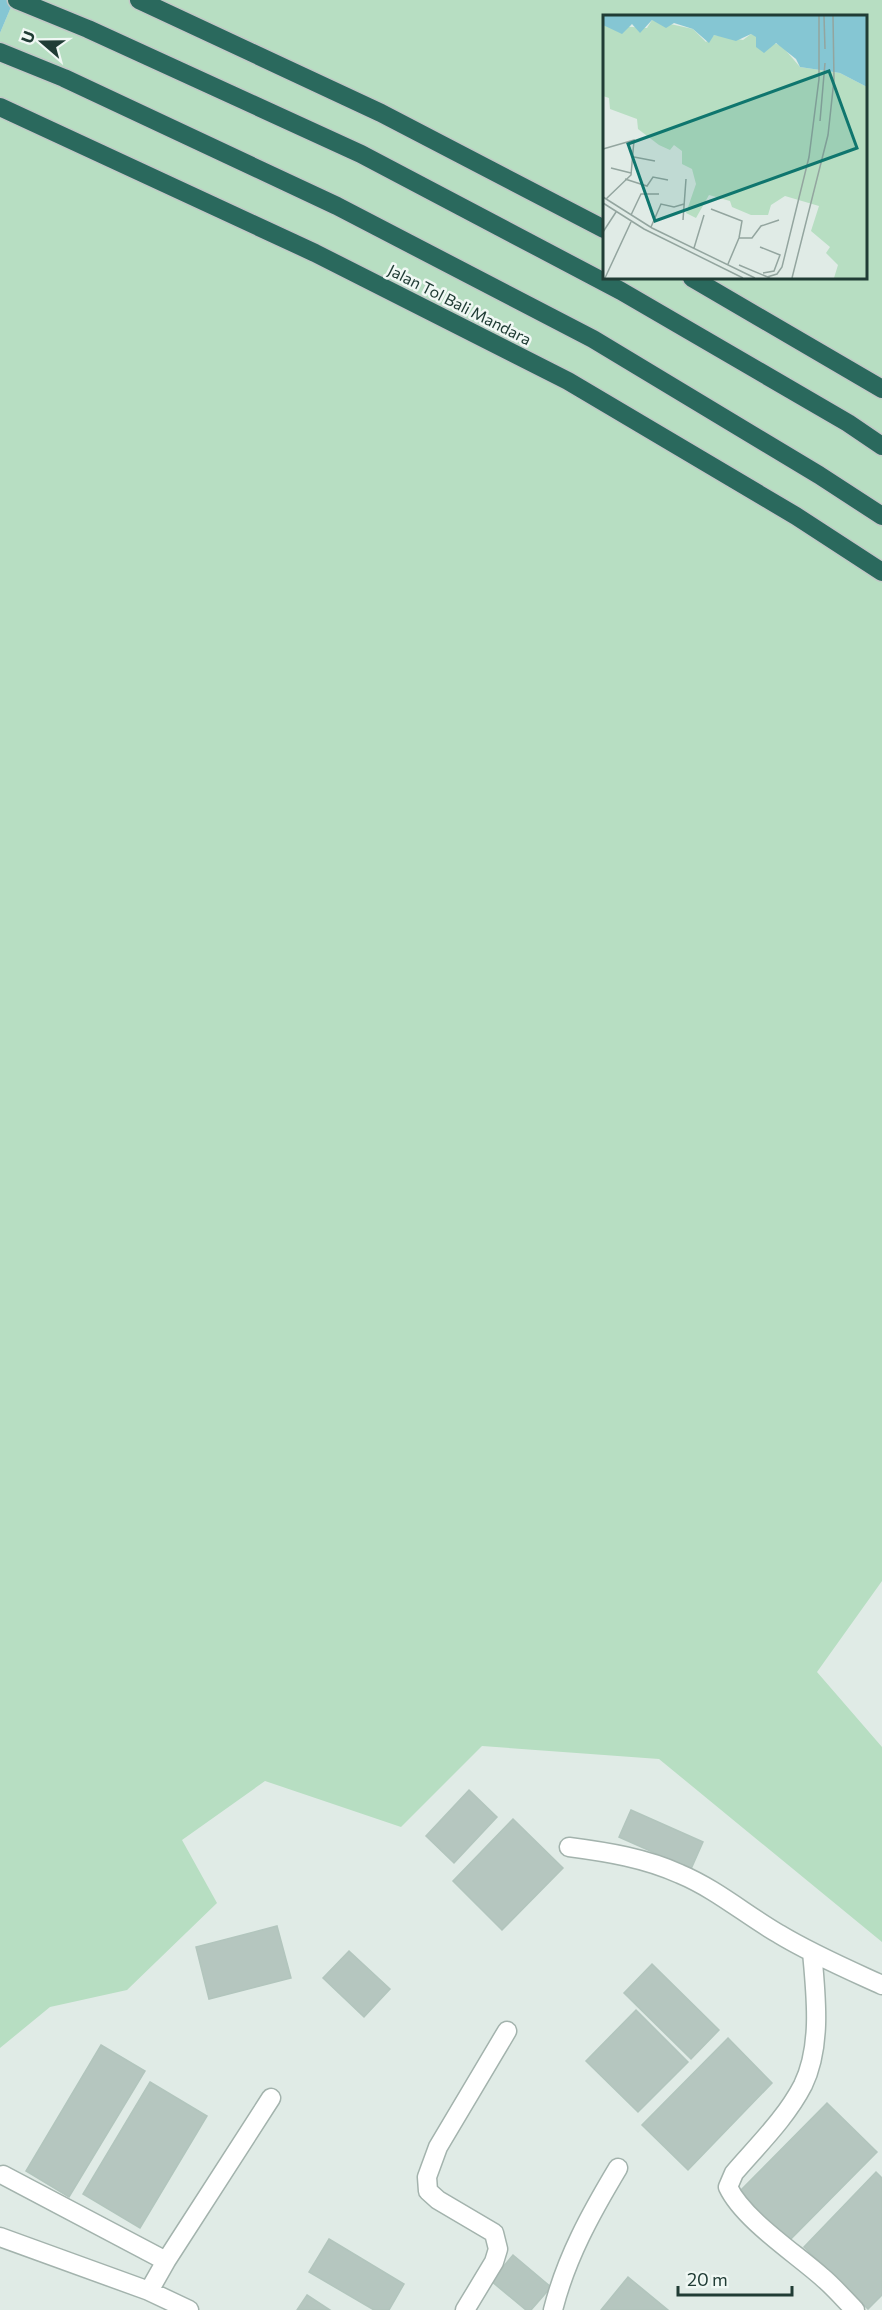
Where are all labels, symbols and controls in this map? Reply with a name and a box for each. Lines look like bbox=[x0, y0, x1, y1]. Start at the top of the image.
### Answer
north arrow bbox=[12, 12, 72, 72]
inset map bbox=[603, 15, 867, 279]
text: U bbox=[17, 28, 38, 45]
street label: Jalan Tol Bali Mandara bbox=[385, 260, 535, 348]
scale bar bbox=[678, 2259, 792, 2297]
text: 20 m bbox=[687, 2268, 728, 2290]

